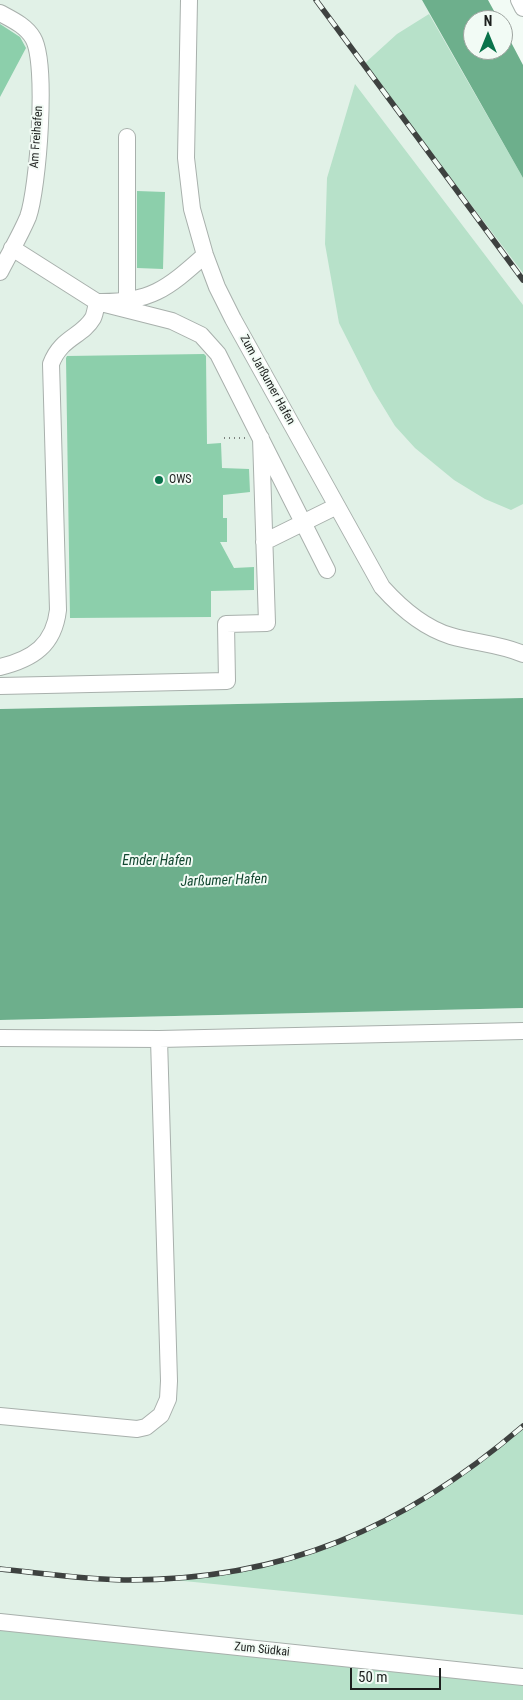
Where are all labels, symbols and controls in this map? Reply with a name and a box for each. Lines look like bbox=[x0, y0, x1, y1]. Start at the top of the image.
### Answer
north arrow bbox=[463, 10, 513, 60]
text: N bbox=[484, 13, 492, 29]
street label: Am Freihafen bbox=[28, 105, 46, 169]
street label: Zum Jarßumer Hafen bbox=[236, 333, 298, 427]
place label: OWS bbox=[169, 473, 192, 487]
marker: OWS bbox=[153, 474, 165, 486]
water label: Emder Hafen bbox=[122, 853, 192, 869]
water label: Jarßumer Hafen bbox=[180, 871, 268, 891]
street label: Zum Südkai bbox=[234, 1640, 290, 1660]
scale bar bbox=[353, 1658, 444, 1690]
text: 50 m bbox=[358, 1668, 388, 1686]

